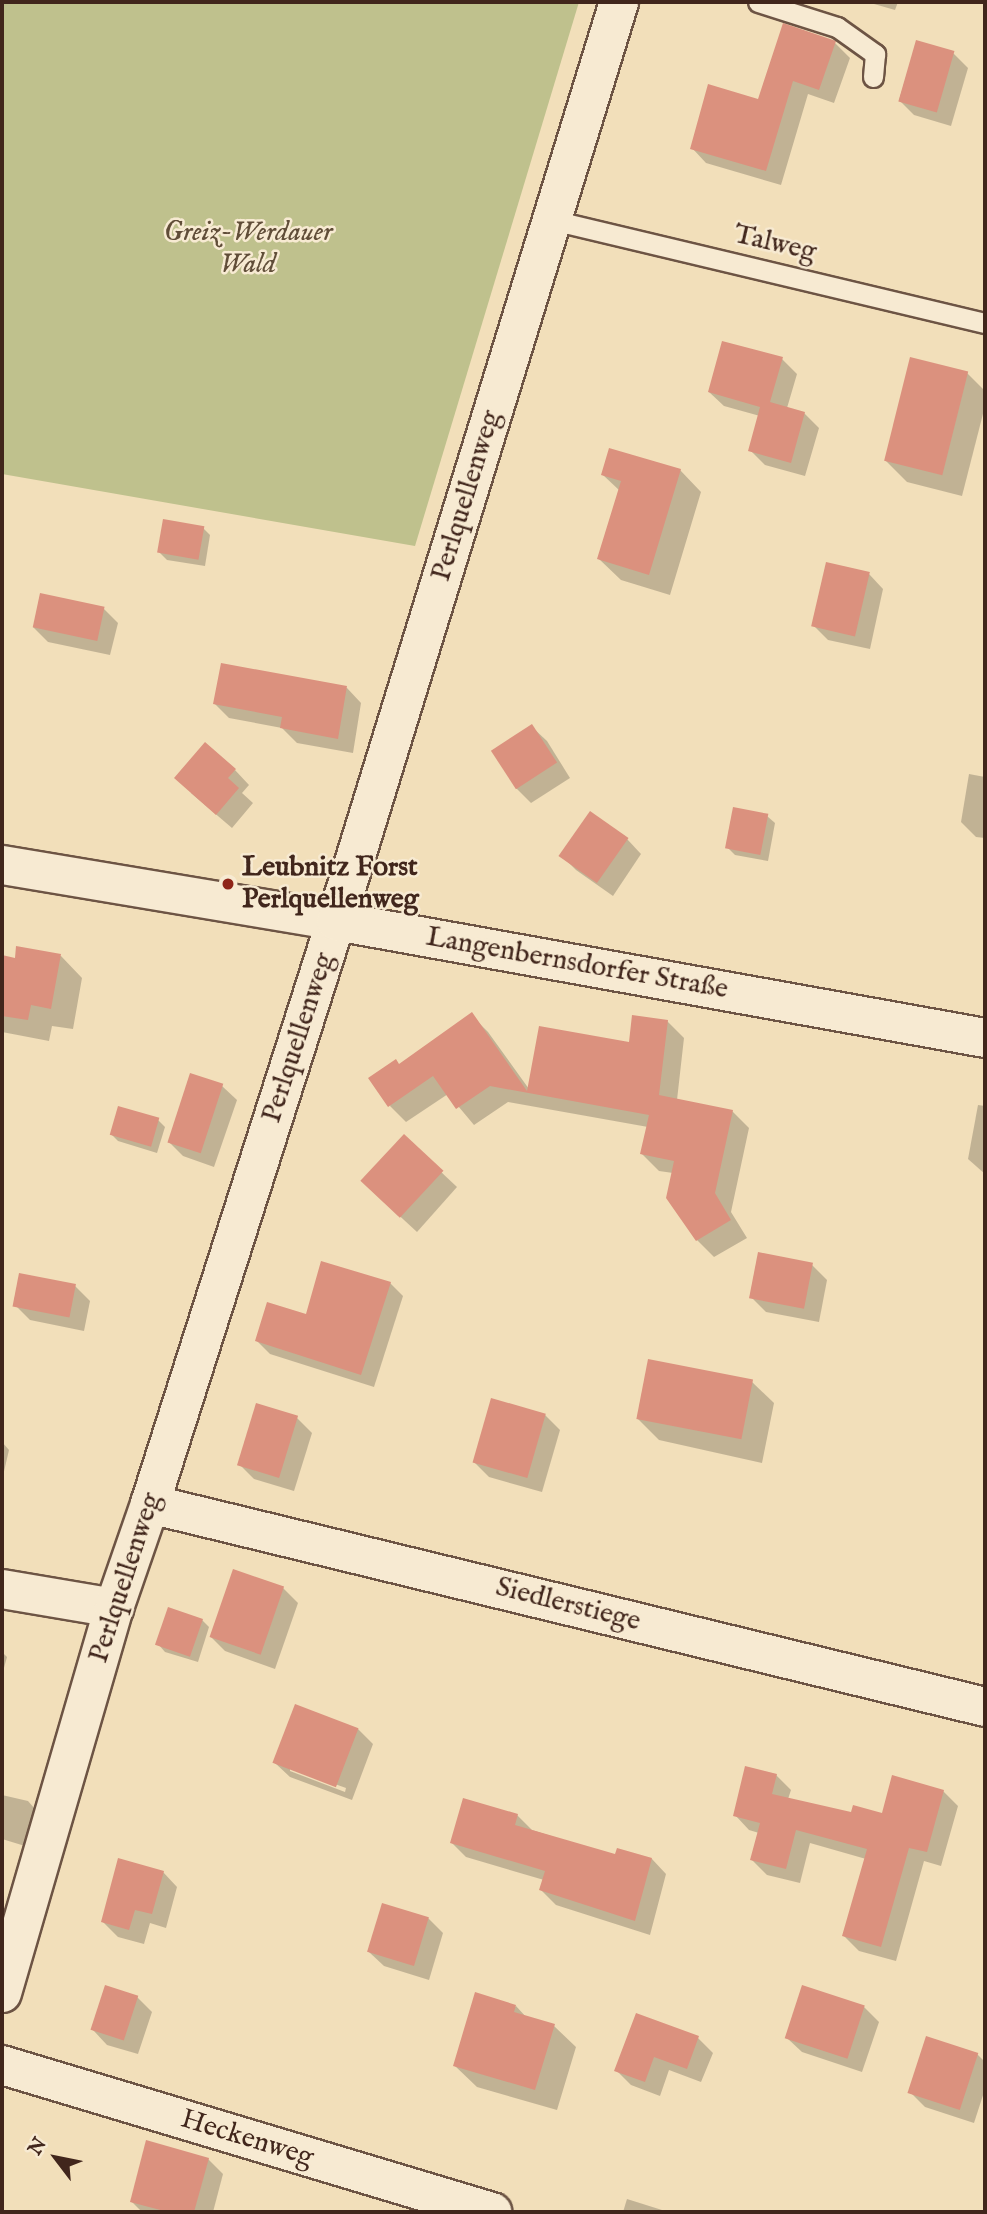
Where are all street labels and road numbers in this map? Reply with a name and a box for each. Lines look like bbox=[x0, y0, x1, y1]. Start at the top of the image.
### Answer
street label: Talweg bbox=[730, 218, 820, 270]
street label: Perlquellenweg bbox=[425, 407, 509, 585]
street label: Langenbernsdorfer Straße bbox=[423, 921, 731, 1007]
street label: Perlquellenweg bbox=[256, 949, 342, 1127]
street label: Perlquellenweg bbox=[83, 1489, 169, 1667]
street label: Siedlerstiege bbox=[492, 1571, 644, 1639]
street label: Heckenweg bbox=[177, 2103, 317, 2175]

